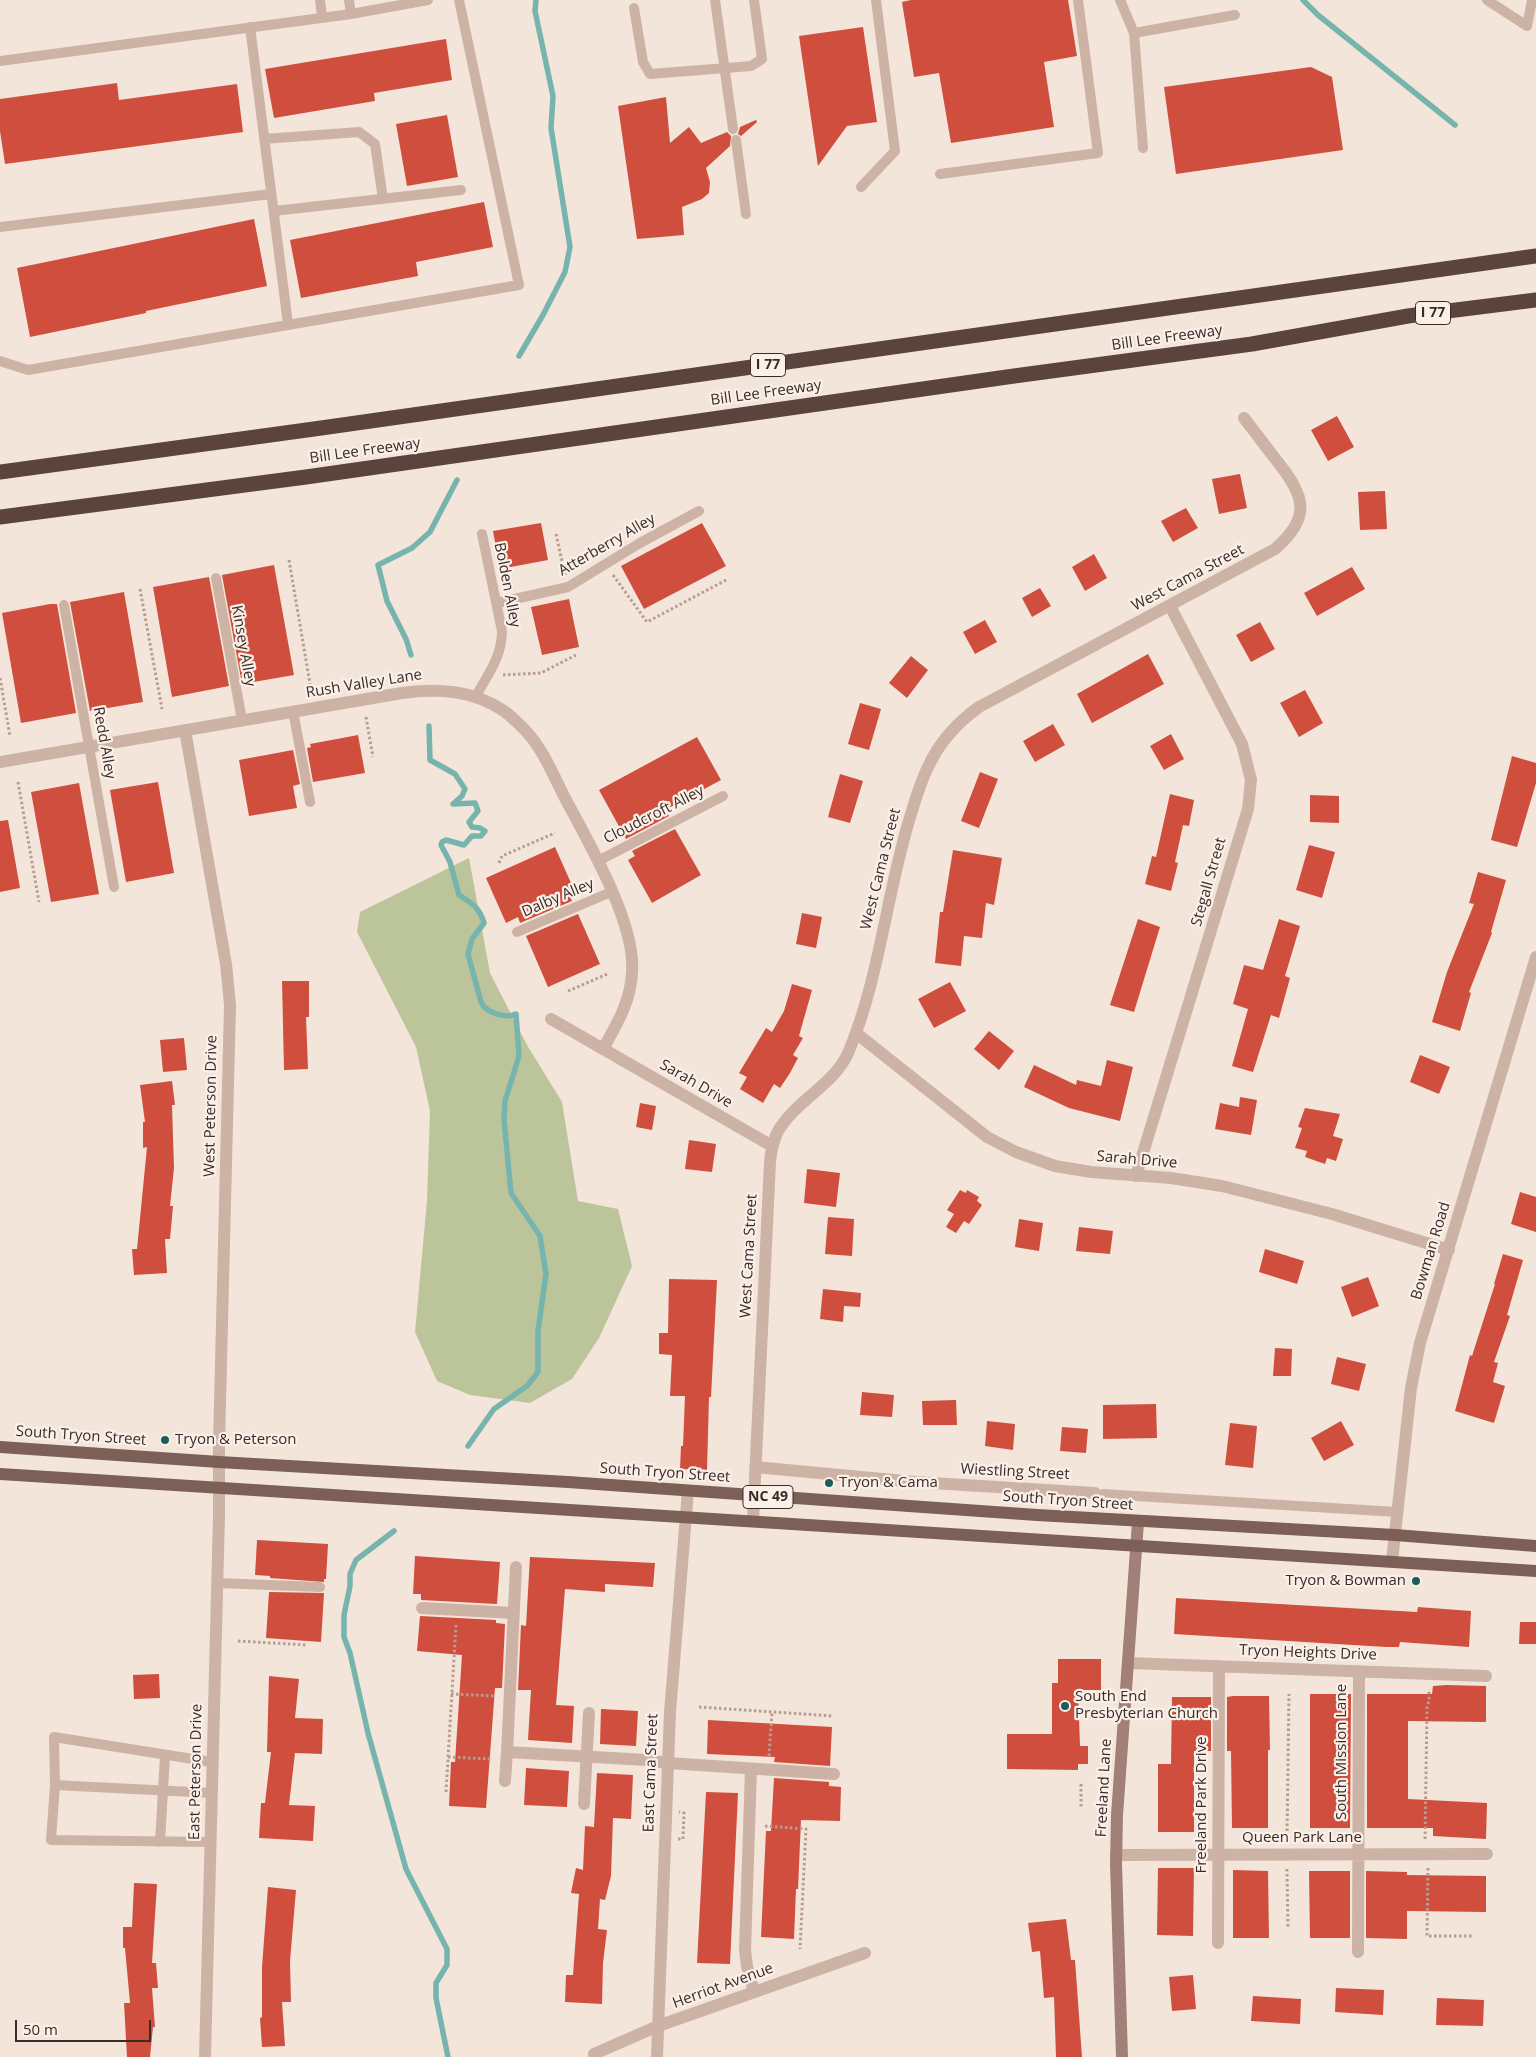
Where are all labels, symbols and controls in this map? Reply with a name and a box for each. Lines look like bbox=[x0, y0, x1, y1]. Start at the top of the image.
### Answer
road number: I 77 bbox=[1416, 302, 1450, 324]
street label: Bill Lee Freeway bbox=[1110, 321, 1224, 355]
road number: I 77 bbox=[750, 354, 786, 376]
street label: Bill Lee Freeway bbox=[709, 376, 823, 410]
street label: Bill Lee Freeway bbox=[308, 434, 422, 468]
street label: Atterberry Alley bbox=[555, 510, 659, 580]
street label: Bolden Alley bbox=[490, 541, 524, 629]
street label: West Cama Street bbox=[1129, 541, 1247, 615]
street label: Kinsey Alley bbox=[227, 604, 259, 688]
street label: Rush Valley Lane bbox=[305, 666, 423, 702]
street label: Redd Alley bbox=[89, 706, 119, 780]
street label: Cloudcroft Alley bbox=[601, 782, 707, 848]
street label: West Cama Street bbox=[857, 806, 905, 932]
street label: Stegall Street bbox=[1188, 835, 1230, 929]
street label: Dalby Alley bbox=[519, 875, 597, 921]
street label: West Peterson Drive bbox=[201, 1035, 221, 1177]
street label: Sarah Drive bbox=[656, 1056, 736, 1112]
street label: Sarah Drive bbox=[1096, 1148, 1178, 1172]
street label: West Cama Street bbox=[737, 1193, 761, 1319]
street label: Bowman Road bbox=[1408, 1200, 1454, 1302]
street label: South Tryon Street bbox=[15, 1422, 147, 1450]
place label: Tryon & Peterson bbox=[175, 1431, 297, 1449]
marker: Tryon & Peterson bbox=[159, 1434, 171, 1446]
street label: South Tryon Street bbox=[599, 1459, 731, 1487]
street label: Wiestling Street bbox=[960, 1460, 1070, 1484]
place label: Tryon & Cama bbox=[839, 1474, 938, 1492]
marker: Tryon & Cama bbox=[823, 1477, 835, 1489]
road number: NC 49 bbox=[743, 1485, 793, 1508]
street label: South Tryon Street bbox=[1002, 1487, 1134, 1515]
place label: Tryon & Bowman bbox=[1285, 1572, 1406, 1590]
marker: Tryon & Bowman bbox=[1410, 1575, 1422, 1587]
street label: Tryon Heights Drive bbox=[1239, 1642, 1377, 1664]
street label: South Mission Lane bbox=[1333, 1684, 1351, 1820]
place label: South End Presbyterian Church bbox=[1075, 1688, 1218, 1723]
marker: South End Presbyterian Church bbox=[1059, 1700, 1071, 1712]
street label: East Peterson Drive bbox=[186, 1704, 206, 1840]
street label: East Cama Street bbox=[640, 1713, 662, 1833]
street label: Freeland Park Drive bbox=[1193, 1736, 1211, 1874]
street label: Freeland Lane bbox=[1092, 1738, 1116, 1838]
street label: Queen Park Lane bbox=[1242, 1829, 1362, 1847]
street label: Herriot Avenue bbox=[670, 1959, 776, 2013]
scale bar bbox=[18, 2010, 154, 2042]
text: 50 m bbox=[23, 2019, 58, 2039]

